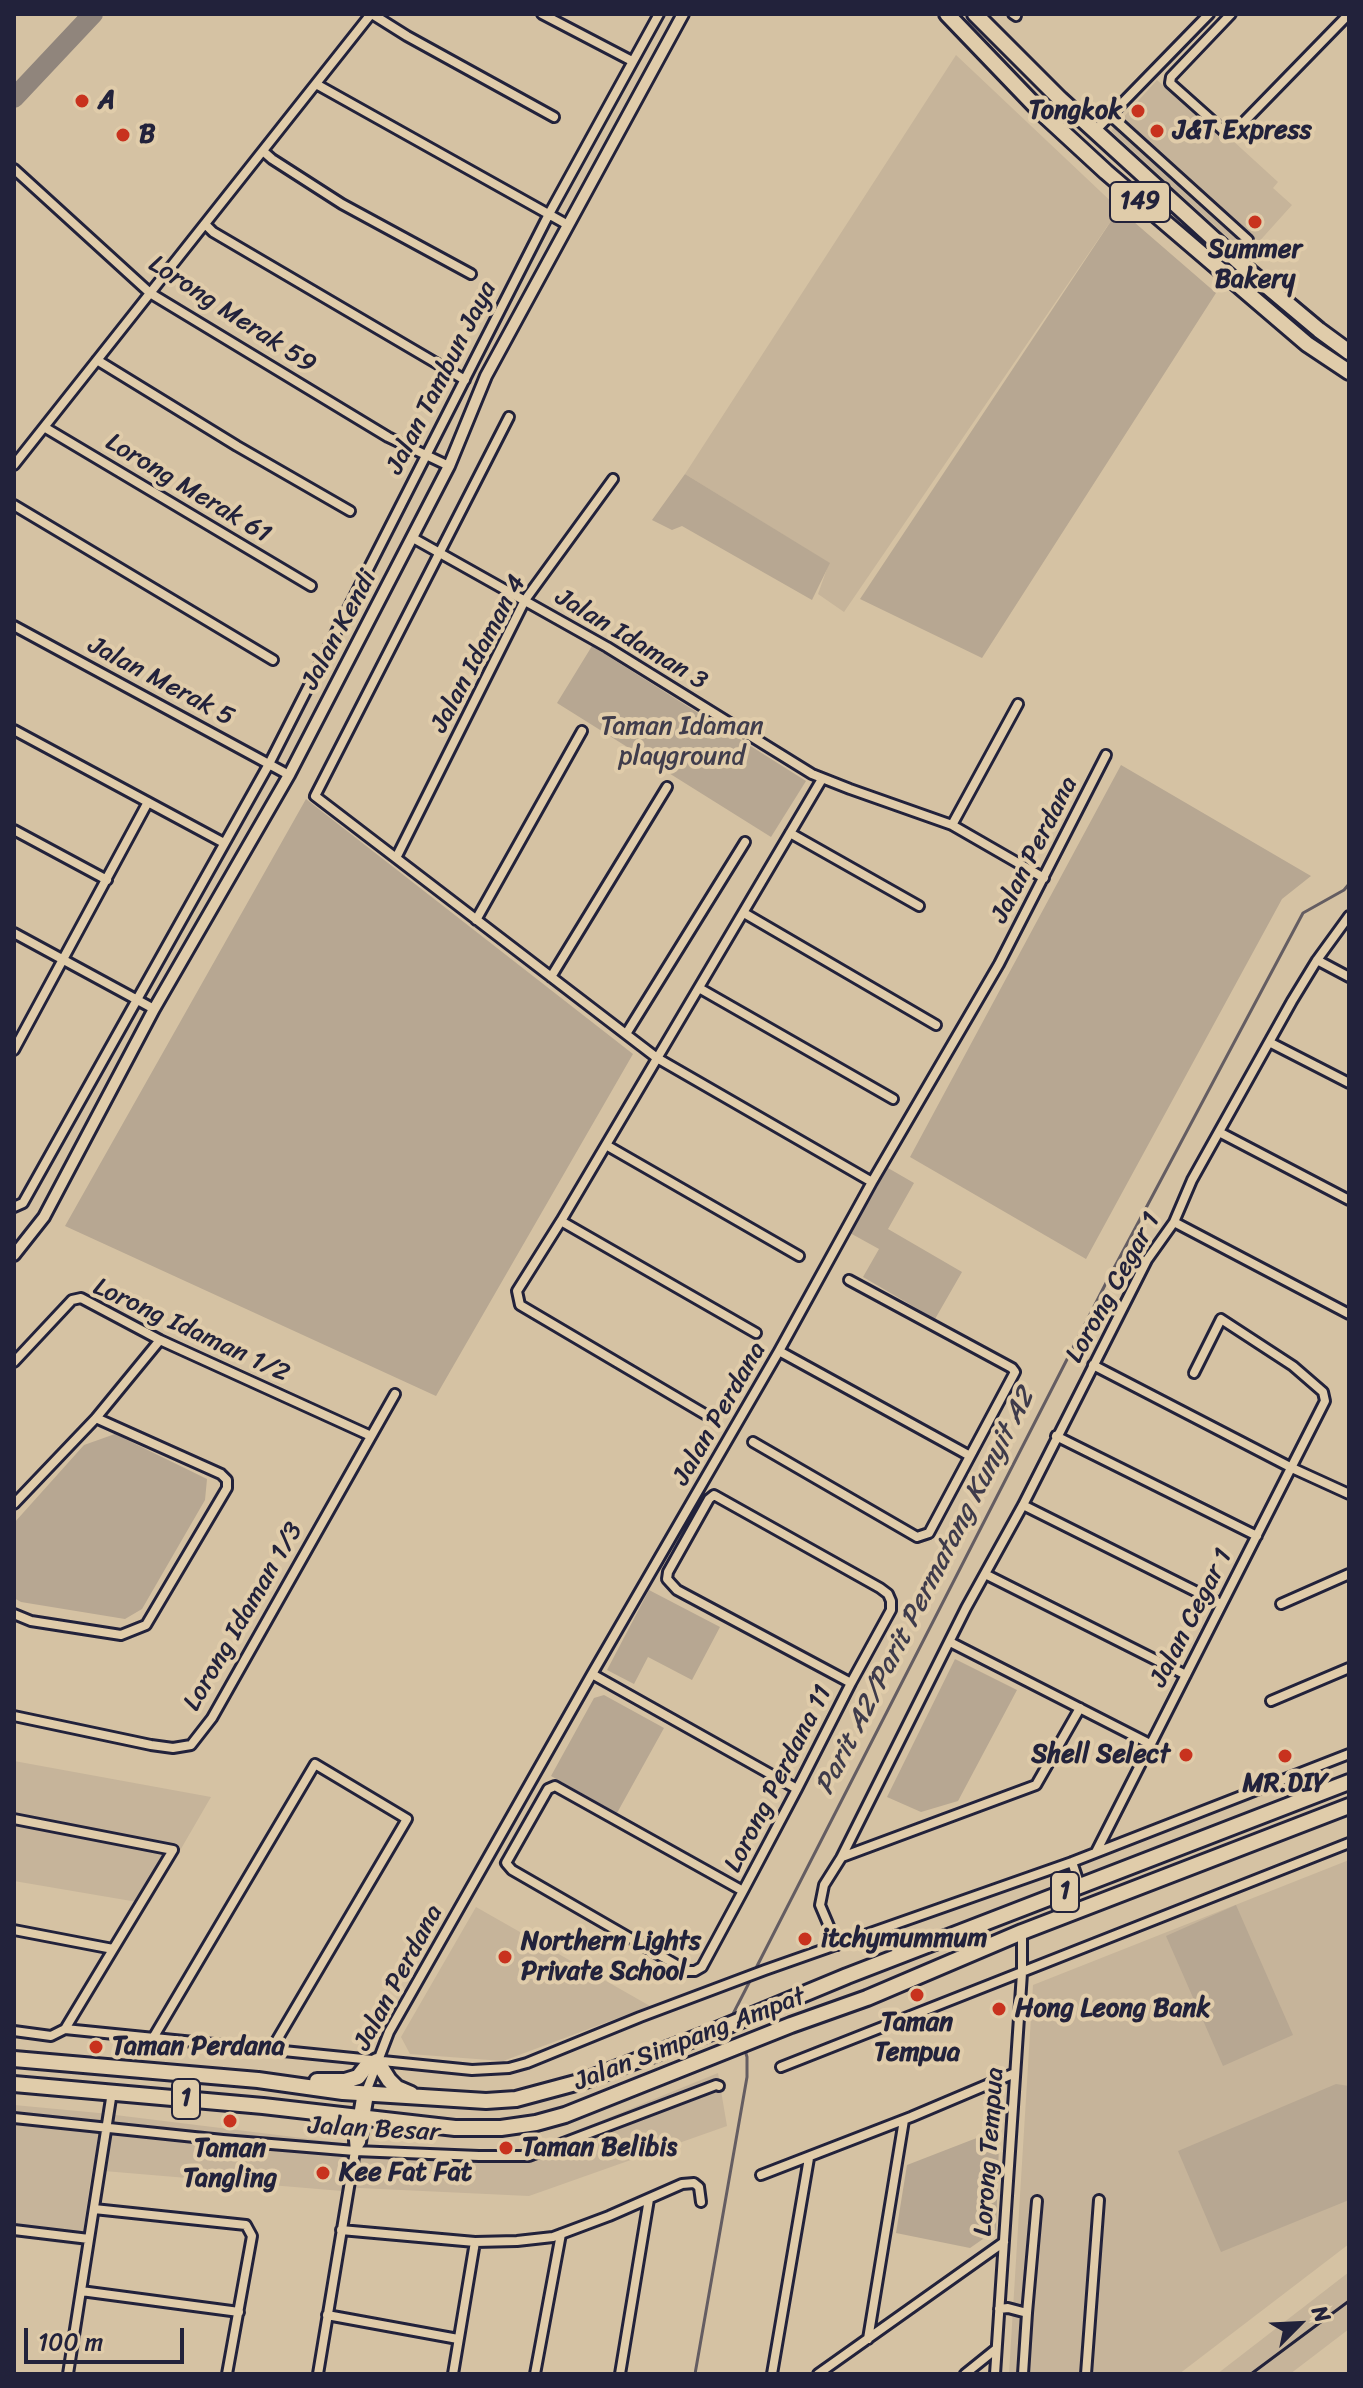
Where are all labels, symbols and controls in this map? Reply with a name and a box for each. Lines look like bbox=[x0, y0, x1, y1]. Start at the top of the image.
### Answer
place label: A bbox=[98, 85, 115, 117]
marker: A bbox=[73, 92, 91, 110]
place label: Tongkok bbox=[1029, 95, 1122, 127]
marker: Tongkok bbox=[1129, 102, 1147, 120]
place label: J&T Express bbox=[1173, 115, 1312, 147]
place label: B bbox=[139, 119, 155, 151]
marker: J&T Express bbox=[1148, 122, 1166, 140]
marker: B bbox=[114, 126, 132, 144]
road number: 149 bbox=[1110, 182, 1170, 222]
marker: Summer Bakery bbox=[1246, 213, 1264, 231]
place label: Summer Bakery bbox=[1208, 234, 1302, 296]
street label: Lorong Merak 59 bbox=[142, 249, 322, 381]
street label: Jalan Tambun Jaya bbox=[380, 276, 504, 480]
street label: Lorong Merak 61 bbox=[99, 427, 277, 551]
street label: Jalan Kendi bbox=[296, 565, 384, 695]
street label: Jalan Idaman 4 bbox=[424, 570, 534, 738]
street label: Jalan Idaman 3 bbox=[549, 582, 713, 698]
street label: Jalan Merak 5 bbox=[82, 630, 240, 734]
park label: Taman Idaman playground bbox=[600, 711, 764, 772]
street label: Jalan Perdana bbox=[985, 772, 1085, 928]
street label: Lorong Cegar 1 bbox=[1060, 1207, 1168, 1369]
street label: Lorong Idaman 1/2 bbox=[88, 1272, 294, 1390]
street label: Jalan Perdana bbox=[666, 1337, 774, 1491]
water label: Parit A2/Parit Permatang Kunyit A2 bbox=[809, 1384, 1043, 1800]
street label: Lorong Idaman 1/3 bbox=[177, 1517, 311, 1717]
street label: Jalan Cegar 1 bbox=[1144, 1544, 1240, 1692]
street label: Lorong Perdana 11 bbox=[718, 1680, 840, 1878]
place label: Shell Select bbox=[1031, 1739, 1170, 1771]
marker: Shell Select bbox=[1177, 1746, 1195, 1764]
marker: MR.DIY bbox=[1276, 1747, 1294, 1765]
place label: MR.DIY bbox=[1242, 1768, 1328, 1800]
road number: 1 bbox=[1051, 1872, 1079, 1912]
street label: Jalan Perdana bbox=[348, 1900, 450, 2056]
place label: itchymummum bbox=[821, 1923, 987, 1955]
place label: Northern Lights Private School bbox=[521, 1926, 701, 1988]
marker: itchymummum bbox=[796, 1930, 814, 1948]
marker: Northern Lights Private School bbox=[496, 1948, 514, 1966]
street label: Jalan Simpang Ampat bbox=[570, 1982, 810, 2098]
marker: Taman Tempua bbox=[908, 1986, 926, 2004]
place label: Hong Leong Bank bbox=[1015, 1993, 1210, 2025]
marker: Hong Leong Bank bbox=[990, 2000, 1008, 2018]
place label: Taman Tempua bbox=[874, 2007, 960, 2068]
place label: Taman Perdana bbox=[112, 2031, 285, 2063]
marker: Taman Perdana bbox=[87, 2038, 105, 2056]
street label: Lorong Tempua bbox=[969, 2067, 1011, 2237]
road number: 1 bbox=[172, 2079, 200, 2119]
street label: Jalan Besar bbox=[307, 2111, 441, 2149]
marker: Taman Tangling bbox=[221, 2112, 239, 2130]
place label: Taman Belibis bbox=[522, 2132, 677, 2164]
place label: Taman Tangling bbox=[183, 2133, 277, 2194]
marker: Taman Belibis bbox=[497, 2139, 515, 2157]
place label: Kee Fat Fat bbox=[339, 2157, 472, 2189]
marker: Kee Fat Fat bbox=[314, 2164, 332, 2182]
north arrow bbox=[1259, 2284, 1339, 2364]
text: N bbox=[1300, 2299, 1342, 2329]
scale bar bbox=[28, 2312, 188, 2362]
text: 100 m bbox=[38, 2321, 103, 2363]

